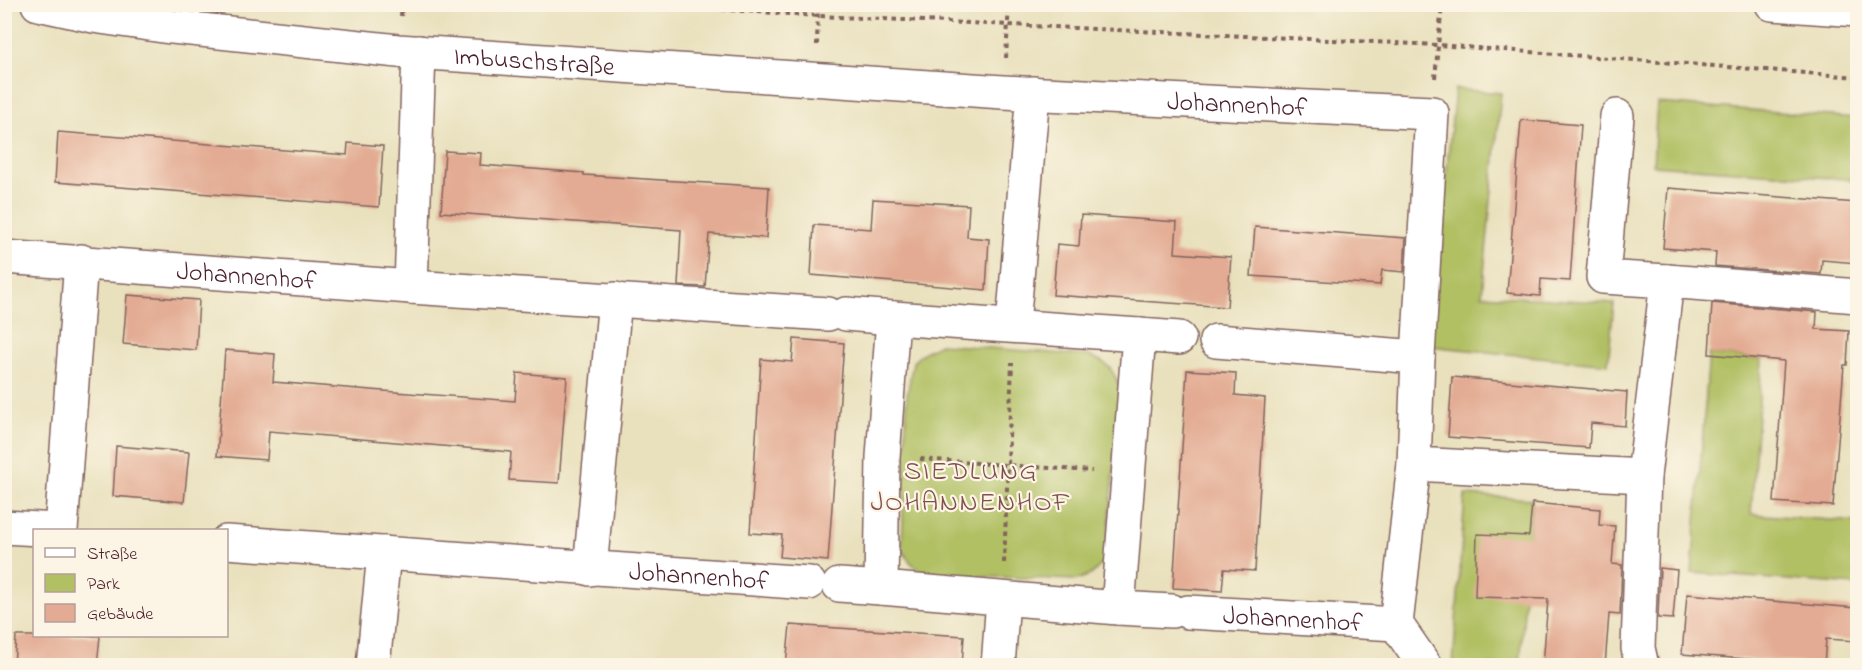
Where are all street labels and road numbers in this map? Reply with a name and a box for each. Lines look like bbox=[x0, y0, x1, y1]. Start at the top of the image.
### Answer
street label: Imbuschstraße bbox=[452, 39, 616, 88]
street label: Johannenhof bbox=[1166, 84, 1309, 129]
street label: Johannenhof bbox=[175, 254, 318, 302]
street label: Johannenhof bbox=[627, 554, 771, 602]
street label: Johannenhof bbox=[1222, 598, 1365, 644]

